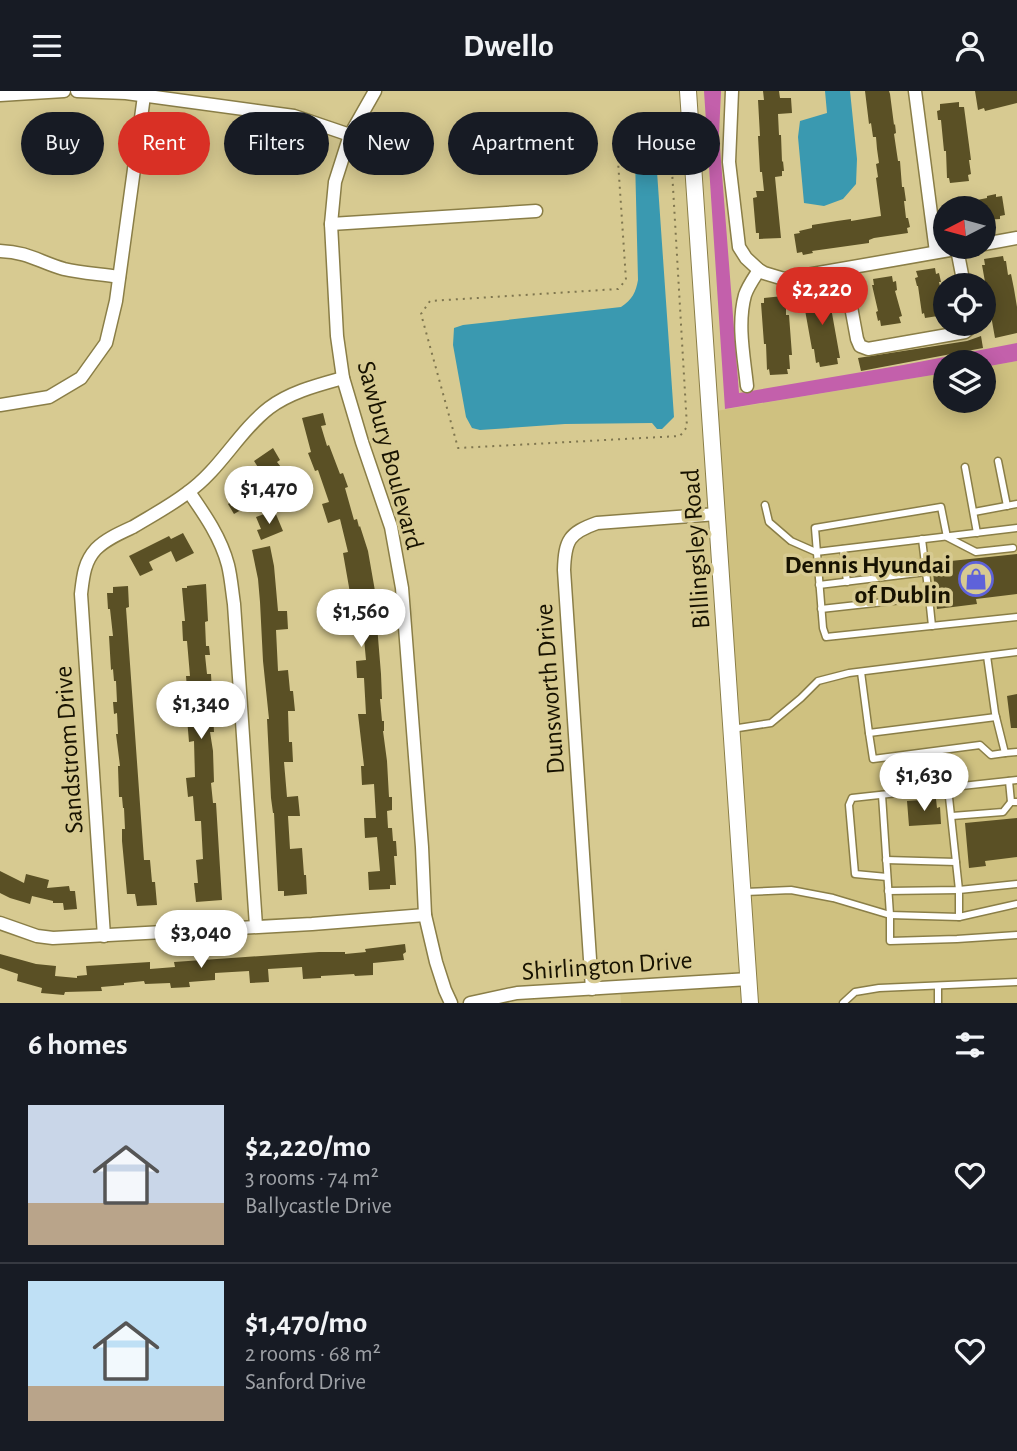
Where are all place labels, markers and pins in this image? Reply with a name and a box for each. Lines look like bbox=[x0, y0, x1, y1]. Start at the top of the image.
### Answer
pin: $2,220 bbox=[765, 267, 879, 327]
pin: $1,470 bbox=[212, 467, 326, 526]
place label: Dennis Hyundai of Dublin bbox=[785, 552, 951, 608]
shop icon: Dennis Hyundai of Dublin bbox=[957, 560, 995, 598]
pin: $1,560 bbox=[304, 589, 418, 649]
pin: $1,340 bbox=[144, 681, 258, 741]
pin: $1,630 bbox=[867, 753, 981, 813]
pin: $3,040 bbox=[144, 911, 258, 970]

